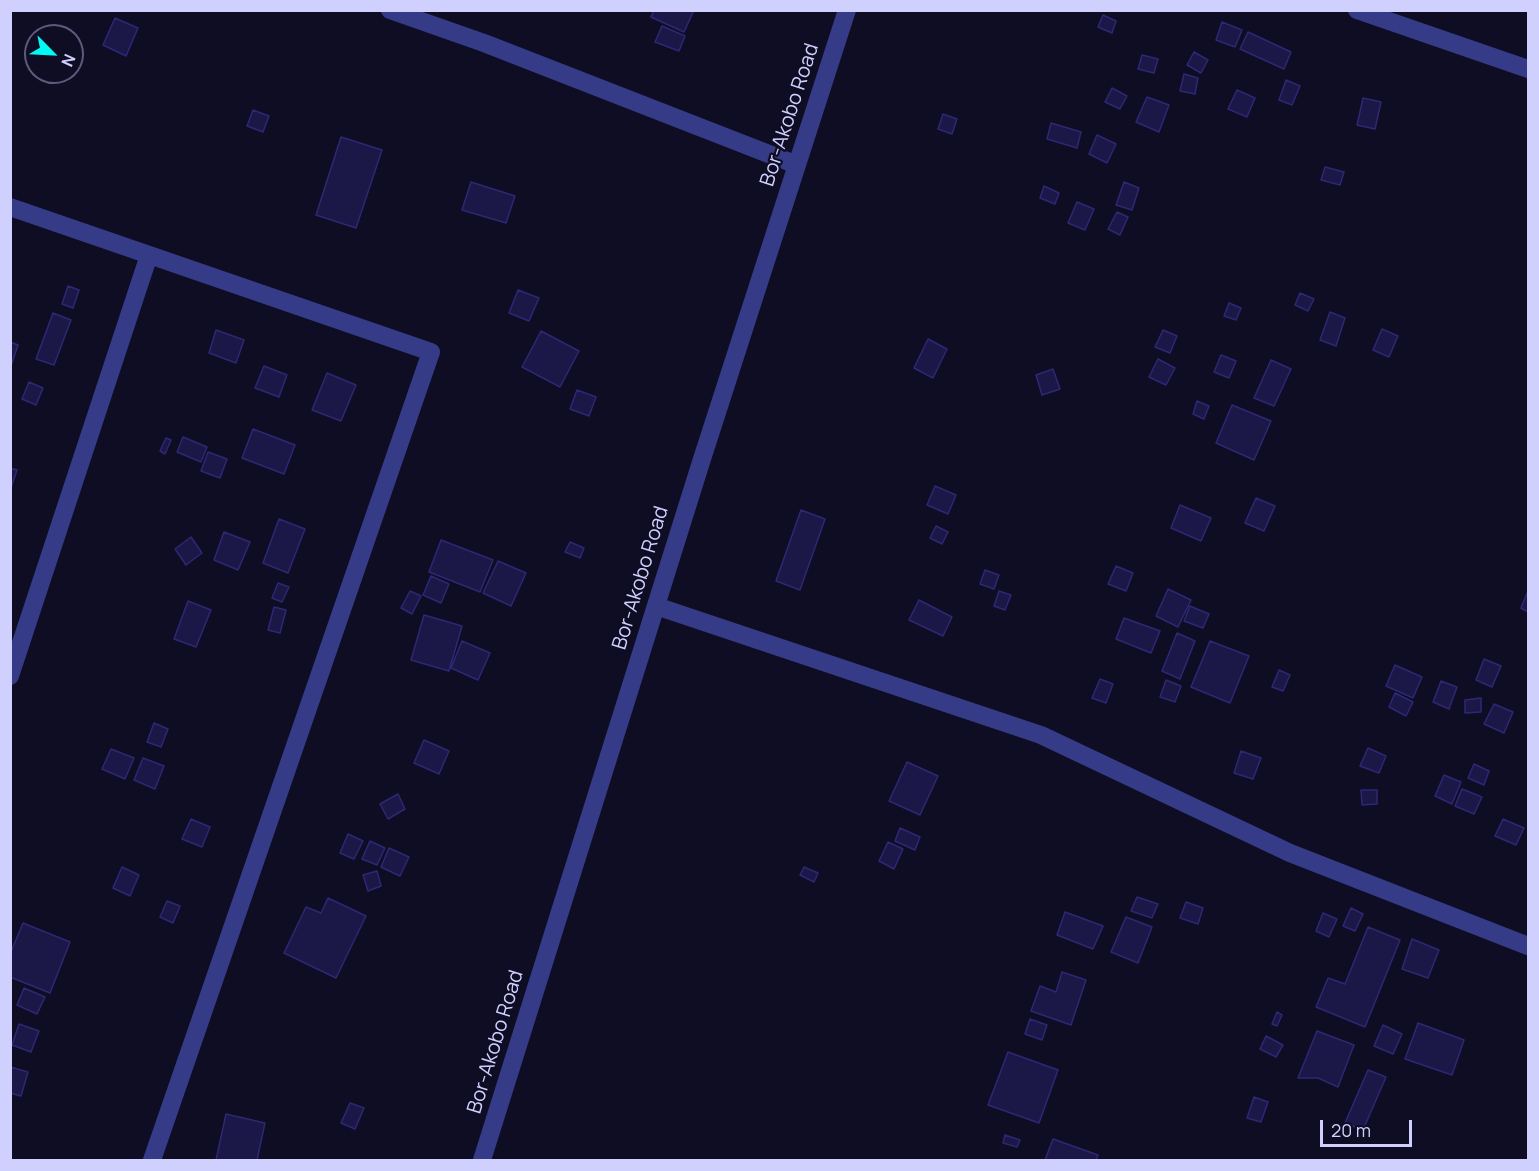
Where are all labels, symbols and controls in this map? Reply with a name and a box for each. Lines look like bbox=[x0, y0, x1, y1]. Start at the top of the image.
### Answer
north arrow bbox=[24, 24, 84, 84]
street label: Bor-Akobo Road bbox=[756, 41, 824, 189]
text: N bbox=[56, 51, 81, 70]
street label: Bor-Akobo Road bbox=[608, 503, 674, 653]
street label: Bor-Akobo Road bbox=[463, 967, 529, 1117]
scale bar bbox=[1323, 1108, 1414, 1146]
text: 20 m bbox=[1331, 1118, 1371, 1142]

